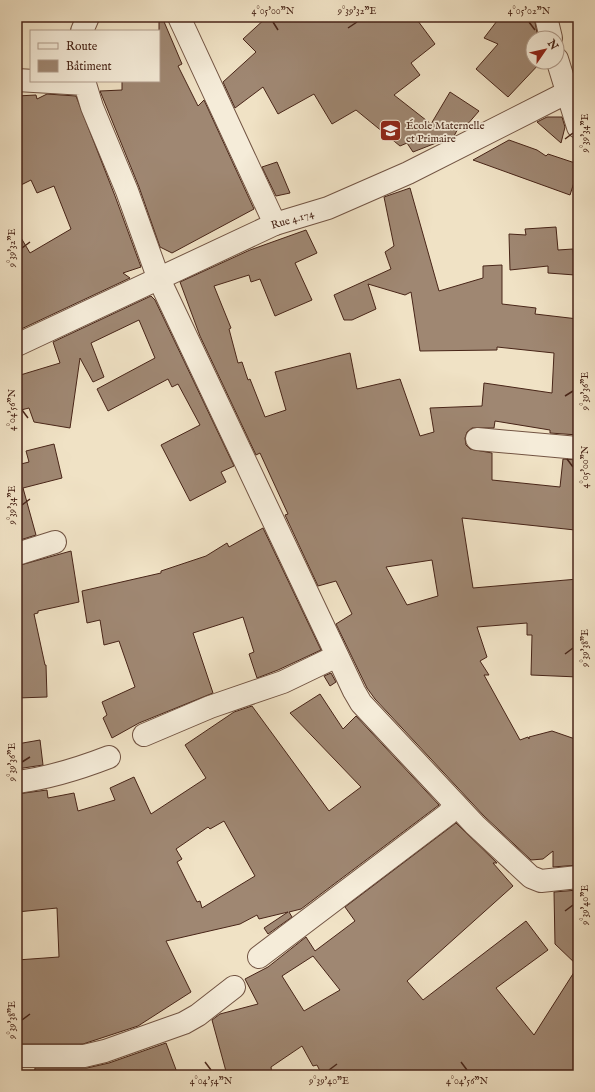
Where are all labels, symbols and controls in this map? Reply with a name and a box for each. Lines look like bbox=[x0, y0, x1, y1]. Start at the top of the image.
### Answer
text: 4°05'00"N bbox=[252, 5, 295, 18]
text: 9°39'32"E bbox=[337, 5, 376, 18]
text: 4°05'02"N bbox=[508, 5, 551, 18]
legend bbox=[30, 30, 160, 82]
north arrow bbox=[525, 30, 565, 70]
text: N bbox=[543, 36, 561, 53]
text: Route bbox=[66, 39, 98, 54]
text: Bâtiment bbox=[66, 59, 112, 74]
text: 9°39'34"E bbox=[579, 113, 592, 153]
school or university icon: École Maternelle et Primaire bbox=[377, 118, 403, 144]
place label: École Maternelle et Primaire bbox=[406, 119, 485, 146]
street label: Rue 4.174 bbox=[269, 206, 316, 233]
text: 9°39'32"E bbox=[6, 229, 19, 268]
text: 9°39'36"E bbox=[579, 372, 592, 411]
text: 4°04'56"N bbox=[6, 389, 19, 431]
text: 4°05'00"N bbox=[579, 445, 592, 488]
text: 9°39'34"E bbox=[6, 485, 19, 525]
text: 9°39'38"E bbox=[579, 629, 592, 668]
text: 9°39'36"E bbox=[6, 743, 19, 782]
text: 9°39'40"E bbox=[579, 885, 592, 926]
text: 9°39'38"E bbox=[6, 1001, 19, 1040]
text: 4°04'54"N bbox=[190, 1075, 233, 1088]
text: 9°39'40"E bbox=[308, 1075, 349, 1088]
text: 4°04'56"N bbox=[446, 1075, 488, 1088]

